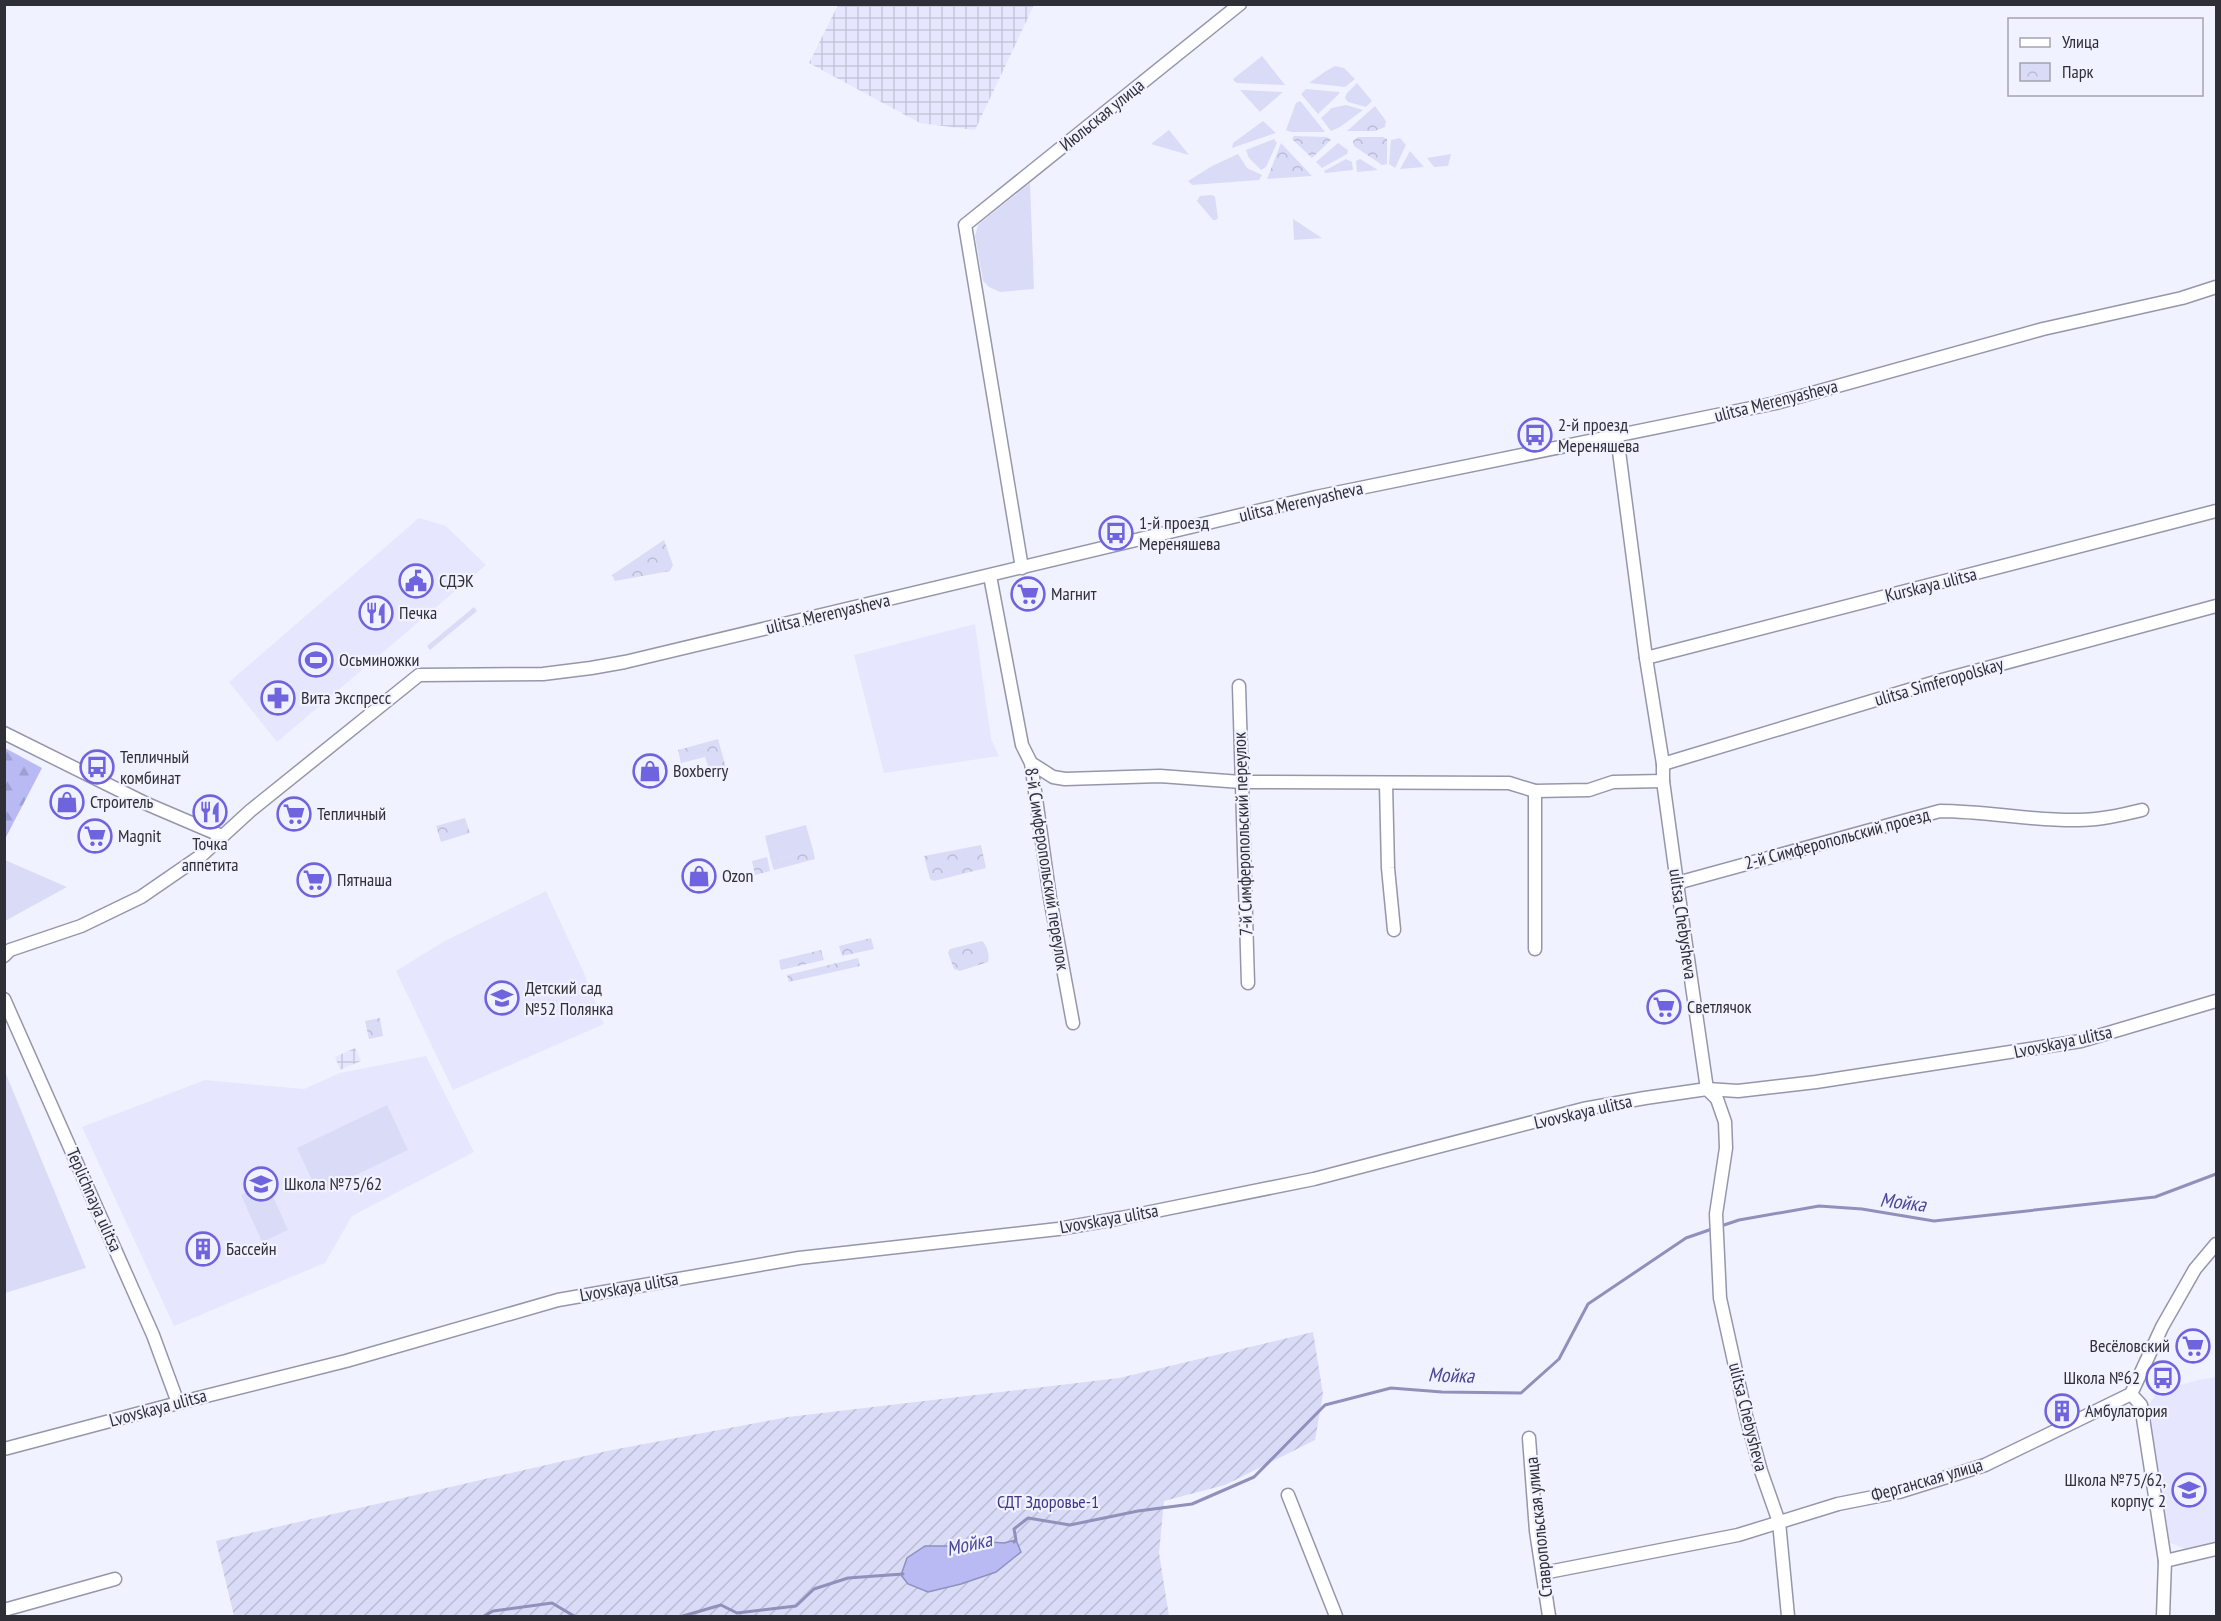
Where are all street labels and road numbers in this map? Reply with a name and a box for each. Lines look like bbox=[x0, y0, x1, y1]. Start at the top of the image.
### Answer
street label: Июльская улица bbox=[1055, 73, 1149, 156]
street label: ulitsa Merenyasheva bbox=[1712, 374, 1840, 427]
street label: ulitsa Merenyasheva bbox=[1237, 476, 1365, 527]
street label: Kurskaya ulitsa bbox=[1883, 562, 1979, 607]
street label: ulitsa Merenyasheva bbox=[764, 588, 892, 639]
street label: ulitsa Simferopolskay bbox=[1872, 652, 2006, 711]
street label: 7-й Симферопольский переулок bbox=[1227, 732, 1258, 936]
street label: 8-й Симферопольский переулок bbox=[1020, 766, 1075, 972]
street label: 2-й Симферопольский проезд bbox=[1742, 803, 1932, 874]
street label: ulitsa Chebysheva bbox=[1664, 867, 1703, 981]
street label: Lvovskaya ulitsa bbox=[2012, 1020, 2114, 1063]
street label: Lvovskaya ulitsa bbox=[1532, 1089, 1634, 1134]
street label: Teplichnaya ulitsa bbox=[61, 1144, 128, 1255]
street label: Lvovskaya ulitsa bbox=[1058, 1199, 1160, 1239]
street label: Lvovskaya ulitsa bbox=[578, 1267, 680, 1307]
street label: ulitsa Chebysheva bbox=[1724, 1360, 1773, 1474]
street label: Lvovskaya ulitsa bbox=[107, 1383, 209, 1432]
street label: Ферганская улица bbox=[1868, 1453, 1985, 1506]
street label: Ставропольская улица bbox=[1520, 1456, 1557, 1598]

